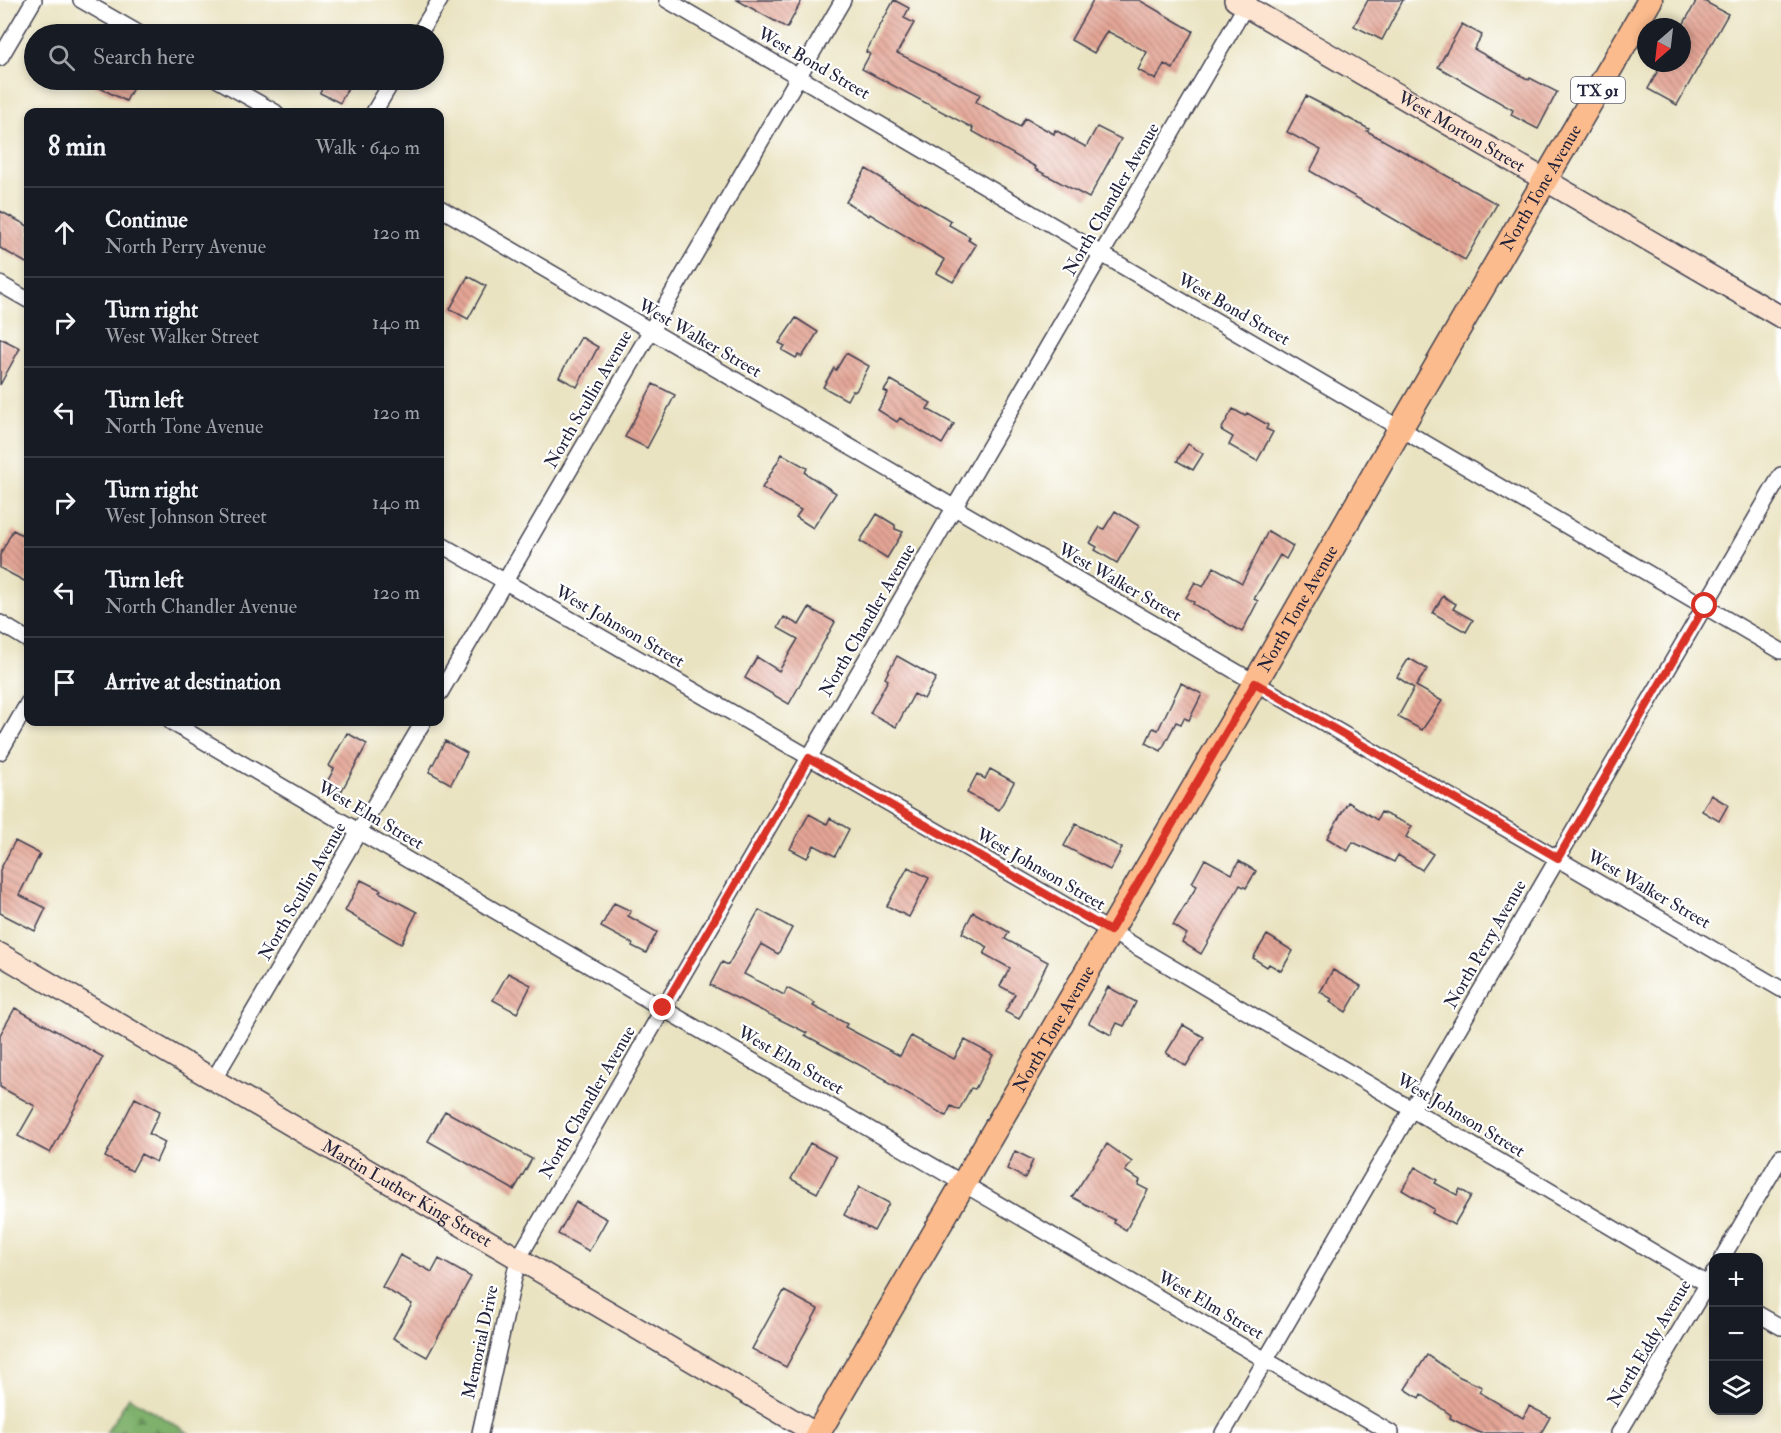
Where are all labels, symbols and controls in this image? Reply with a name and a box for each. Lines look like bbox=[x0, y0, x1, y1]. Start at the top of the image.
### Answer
north arrow bbox=[1637, 18, 1691, 72]
street label: West Bond Street bbox=[753, 22, 874, 105]
search box bbox=[24, 24, 444, 90]
icon: search bbox=[45, 41, 78, 74]
text: Search here bbox=[93, 43, 195, 71]
road number: TX 91 bbox=[1571, 77, 1625, 103]
street label: West Morton Street bbox=[1393, 86, 1529, 178]
street label: North Chandler Avenue bbox=[1058, 118, 1165, 280]
street label: North Tone Avenue bbox=[1495, 120, 1587, 255]
text: 8 min bbox=[48, 131, 106, 163]
text: Walk · 640 m bbox=[315, 135, 420, 160]
text: Continue bbox=[105, 206, 188, 234]
icon: ahead bbox=[48, 216, 81, 249]
text: 120 m bbox=[373, 220, 420, 245]
text: North Perry Avenue bbox=[105, 234, 266, 259]
street label: West Bond Street bbox=[1173, 268, 1294, 351]
street label: West Walker Street bbox=[633, 293, 766, 383]
text: Turn right bbox=[105, 296, 198, 324]
icon: right bbox=[48, 306, 81, 339]
text: 140 m bbox=[372, 310, 420, 335]
text: West Walker Street bbox=[105, 324, 259, 349]
street label: North Scullin Avenue bbox=[539, 326, 638, 473]
text: Turn left bbox=[105, 386, 184, 414]
icon: left bbox=[48, 396, 81, 429]
text: 120 m bbox=[373, 400, 420, 425]
text: North Tone Avenue bbox=[105, 414, 263, 439]
text: Turn right bbox=[105, 476, 198, 504]
icon: right bbox=[48, 486, 81, 519]
text: 140 m bbox=[372, 490, 420, 515]
text: West Johnson Street bbox=[105, 504, 267, 529]
street label: West Walker Street bbox=[1053, 537, 1186, 627]
street label: North Chandler Avenue bbox=[814, 539, 921, 701]
street label: North Tone Avenue bbox=[1253, 541, 1344, 676]
text: Turn left bbox=[105, 566, 184, 594]
icon: left bbox=[48, 576, 81, 609]
text: 120 m bbox=[373, 580, 420, 605]
street label: West Johnson Street bbox=[550, 580, 689, 673]
route start bbox=[1691, 592, 1717, 618]
text: North Chandler Avenue bbox=[105, 594, 297, 619]
icon: arrive bbox=[48, 666, 81, 699]
text: Arrive at destination bbox=[105, 668, 281, 696]
street label: West Elm Street bbox=[313, 775, 428, 855]
street label: North Scullin Avenue bbox=[253, 818, 352, 965]
street label: West Johnson Street bbox=[971, 823, 1110, 916]
street label: West Walker Street bbox=[1582, 844, 1715, 934]
street label: North Perry Avenue bbox=[1439, 875, 1532, 1013]
street label: North Tone Avenue bbox=[1008, 961, 1100, 1096]
route end bbox=[649, 994, 675, 1020]
street label: West Elm Street bbox=[733, 1020, 848, 1100]
street label: North Chandler Avenue bbox=[534, 1021, 641, 1183]
street label: West Johnson Street bbox=[1392, 1068, 1529, 1163]
street label: Martin Luther King Street bbox=[317, 1135, 496, 1253]
map controls bbox=[1709, 1253, 1763, 1415]
button: + bbox=[1709, 1253, 1763, 1307]
street label: West Elm Street bbox=[1153, 1265, 1268, 1345]
street label: North Eddy Avenue bbox=[1602, 1275, 1697, 1411]
street label: Memorial Drive bbox=[457, 1283, 504, 1401]
button: − bbox=[1709, 1307, 1763, 1361]
button: layers bbox=[1709, 1361, 1763, 1415]

